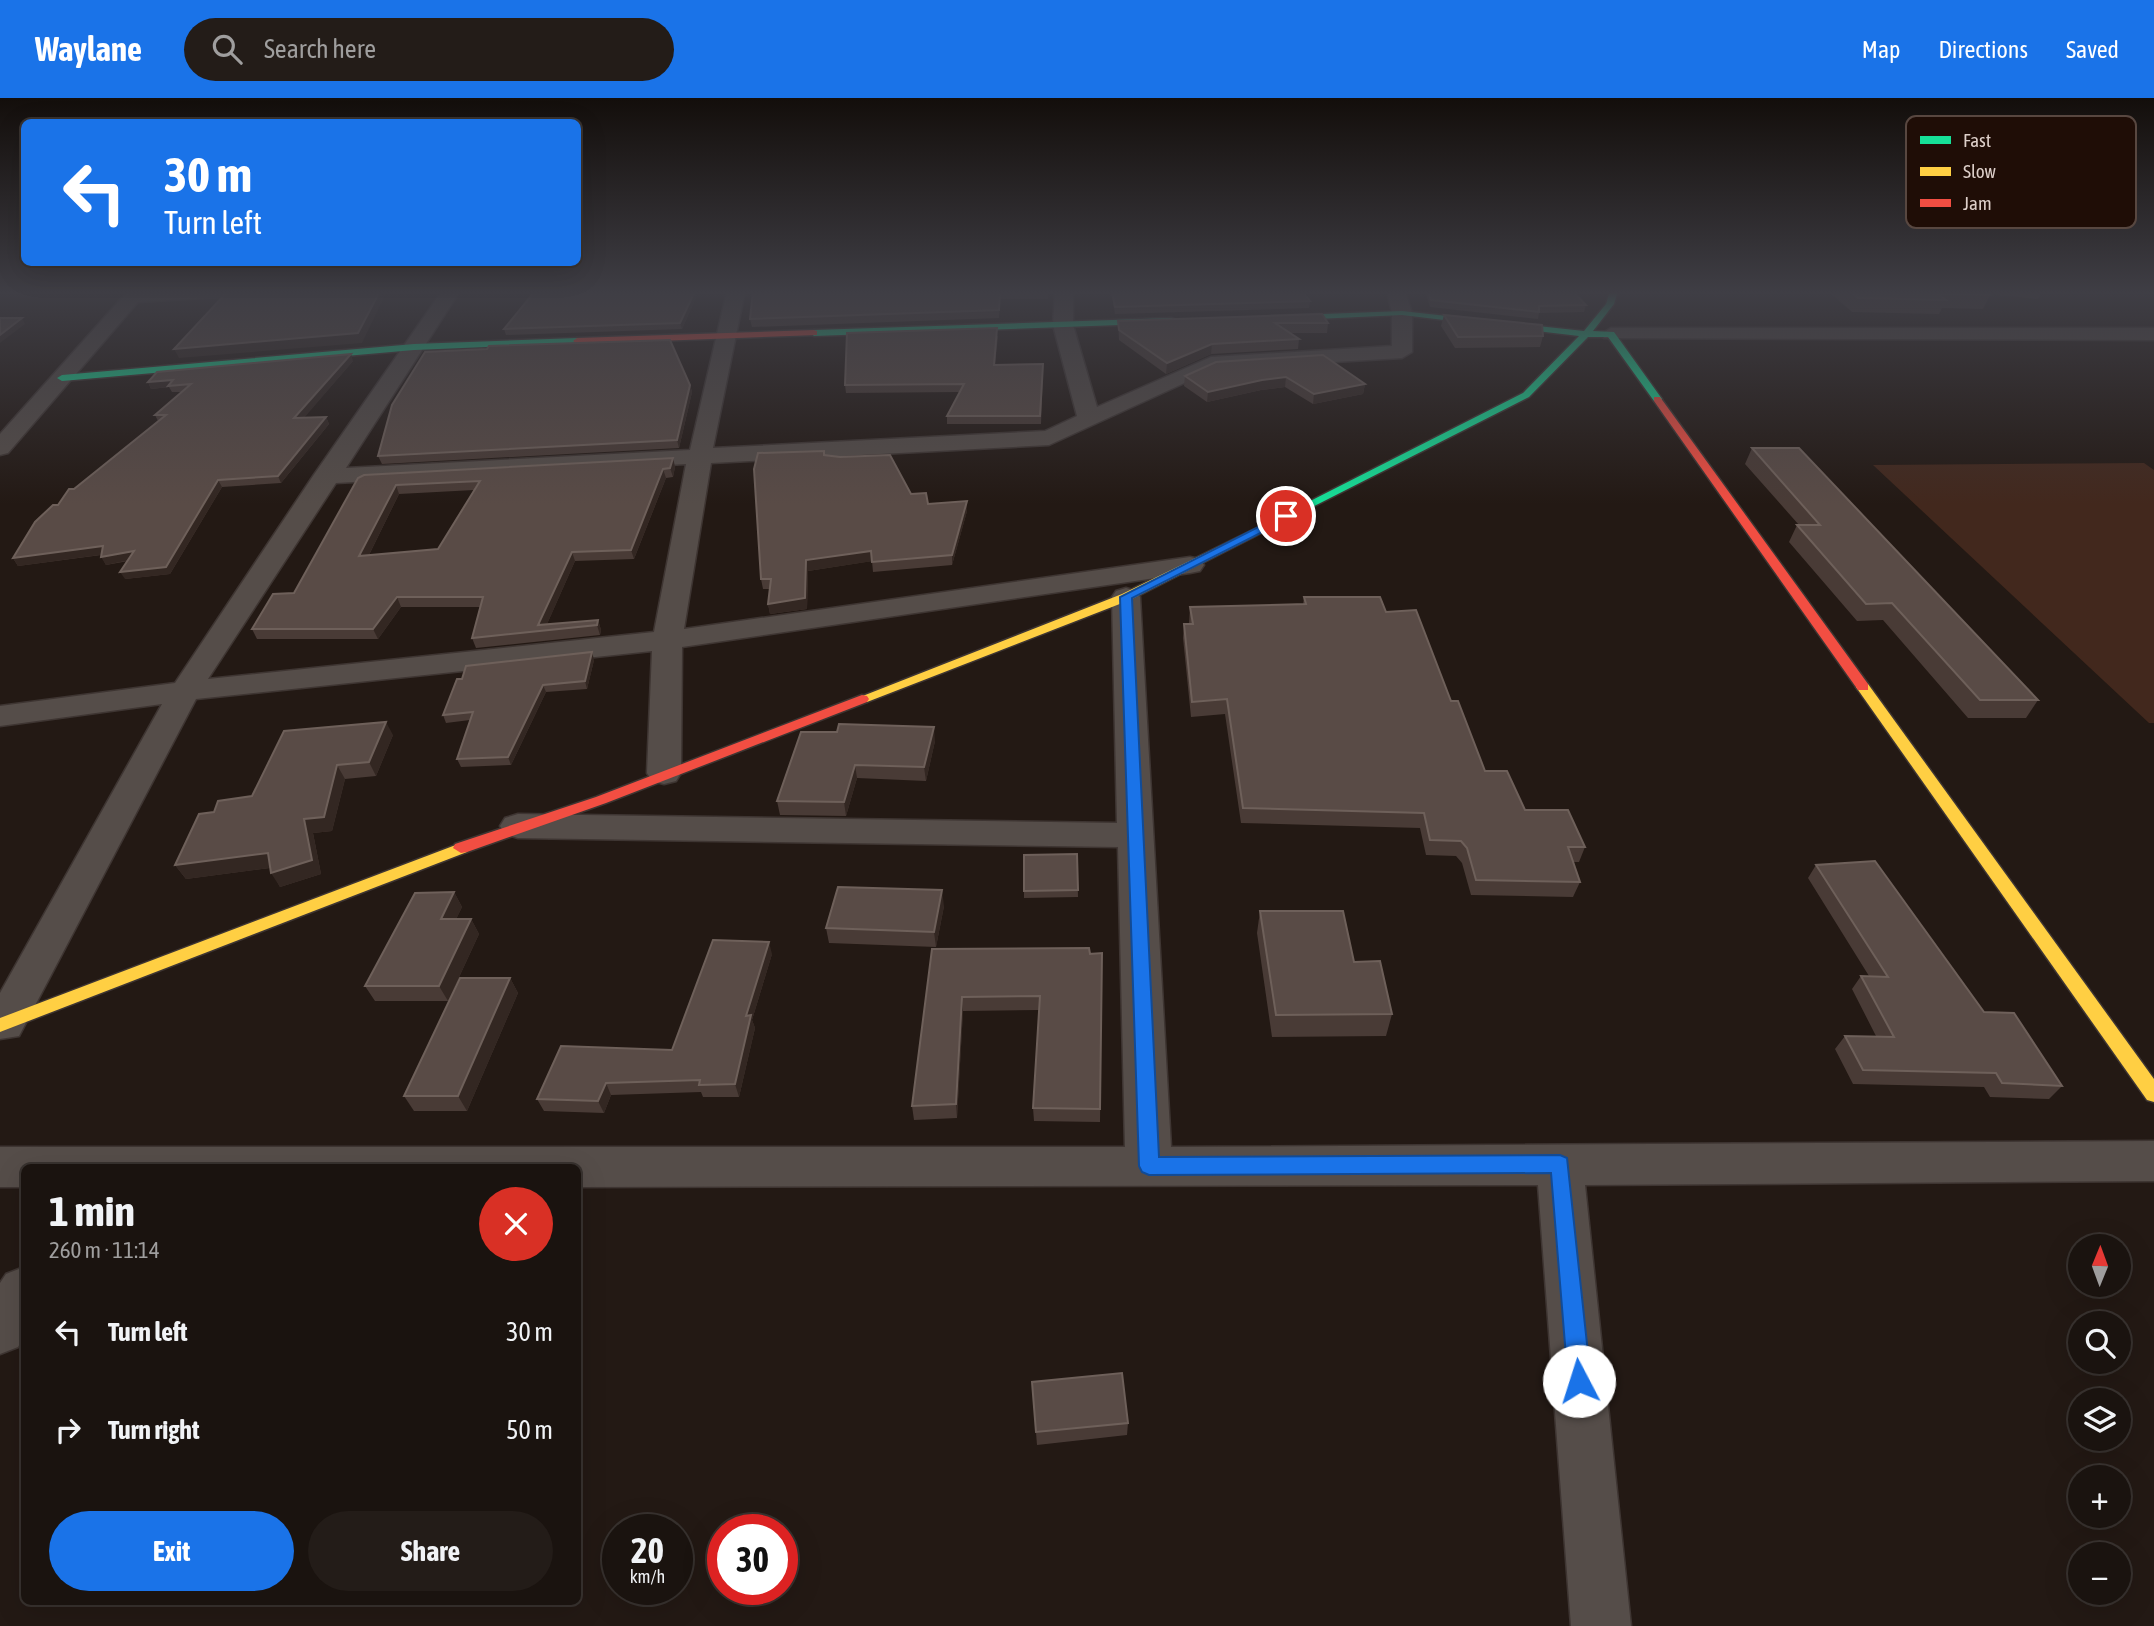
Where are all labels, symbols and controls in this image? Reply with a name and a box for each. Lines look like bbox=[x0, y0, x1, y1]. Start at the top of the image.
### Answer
search box bbox=[184, 18, 674, 81]
text: Waylane bbox=[35, 30, 142, 68]
icon: search bbox=[208, 30, 246, 68]
text: Search here bbox=[264, 34, 376, 64]
text: Map bbox=[1862, 36, 1900, 63]
text: Directions bbox=[1938, 36, 2028, 63]
text: Saved bbox=[2066, 36, 2119, 63]
legend bbox=[1906, 116, 2136, 228]
text: Fast bbox=[1963, 129, 1991, 151]
text: 30 m bbox=[164, 146, 252, 202]
icon: left bbox=[49, 147, 140, 238]
text: Slow bbox=[1963, 160, 1997, 182]
text: Jam bbox=[1963, 192, 1992, 214]
text: Turn left bbox=[164, 204, 262, 241]
pin bbox=[1256, 486, 1316, 546]
icon: arrive bbox=[1267, 497, 1305, 535]
text: 1 min bbox=[49, 1187, 135, 1235]
button: close bbox=[479, 1187, 553, 1261]
north arrow bbox=[2068, 1234, 2132, 1297]
map controls bbox=[2068, 1234, 2131, 1605]
text: 260 m · 11:14 bbox=[49, 1237, 160, 1263]
button: search bbox=[2068, 1311, 2131, 1374]
icon: left bbox=[49, 1313, 87, 1351]
text: Turn left bbox=[108, 1317, 188, 1347]
text: 30 m bbox=[506, 1317, 553, 1347]
position arrow bbox=[1542, 1344, 1616, 1418]
button: layers bbox=[2068, 1388, 2131, 1451]
icon: right bbox=[49, 1411, 87, 1449]
text: Turn right bbox=[108, 1415, 199, 1445]
text: 50 m bbox=[506, 1415, 553, 1445]
button: + bbox=[2068, 1465, 2131, 1528]
button: Exit bbox=[49, 1511, 294, 1591]
button: Share bbox=[308, 1511, 553, 1591]
speed limit sign: 30 bbox=[707, 1514, 798, 1605]
text: 20 bbox=[631, 1530, 664, 1570]
button: − bbox=[2068, 1542, 2131, 1605]
text: km/h bbox=[630, 1566, 665, 1587]

